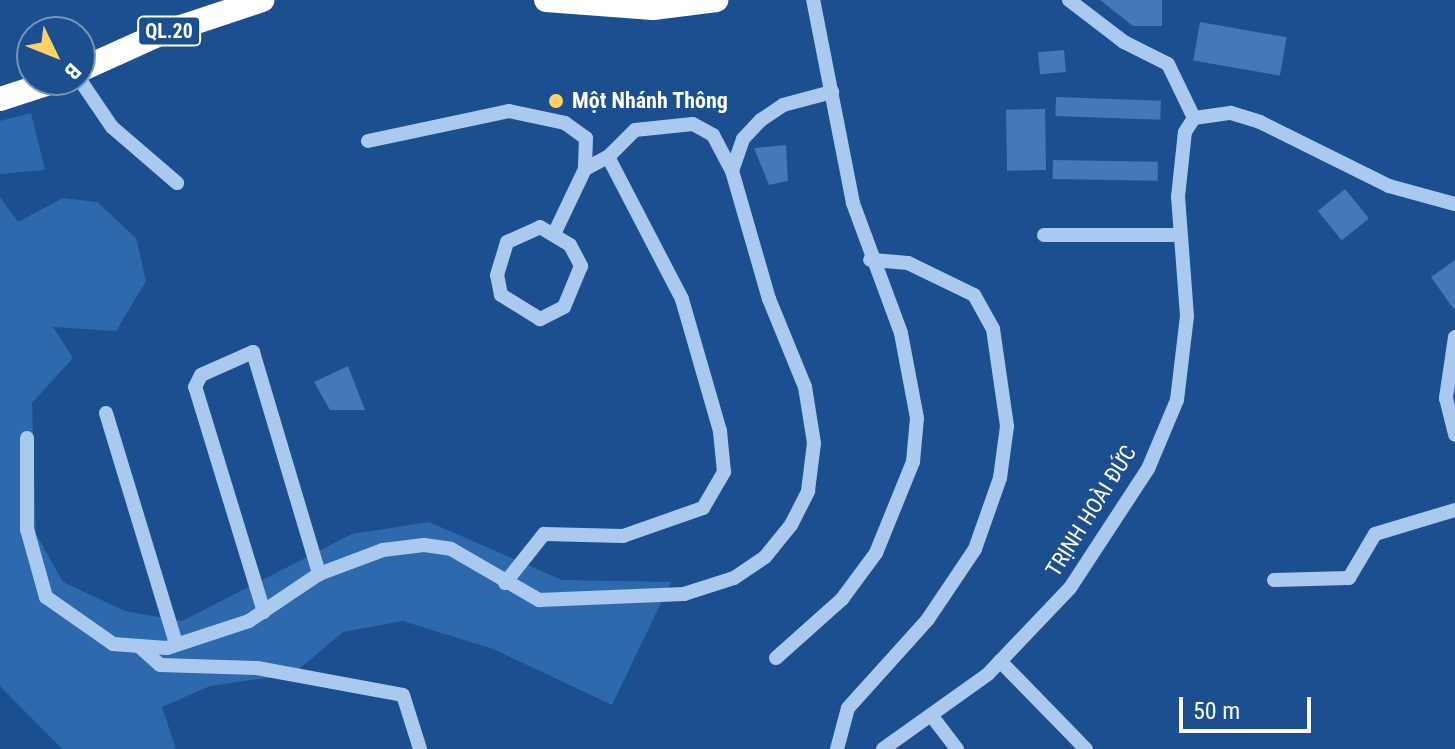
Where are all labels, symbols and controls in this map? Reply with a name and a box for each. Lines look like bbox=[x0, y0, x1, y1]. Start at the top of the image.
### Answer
road number: QL.20 bbox=[137, 15, 201, 47]
north arrow bbox=[16, 16, 96, 96]
text: B bbox=[59, 58, 86, 84]
place label: Một Nhánh Thông bbox=[572, 88, 728, 114]
marker: Một Nhánh Thông bbox=[547, 92, 565, 110]
street label: TRỊNH HOÀI ĐỨC bbox=[1040, 441, 1142, 581]
scale bar bbox=[1183, 681, 1315, 731]
text: 50 m bbox=[1193, 697, 1240, 725]

